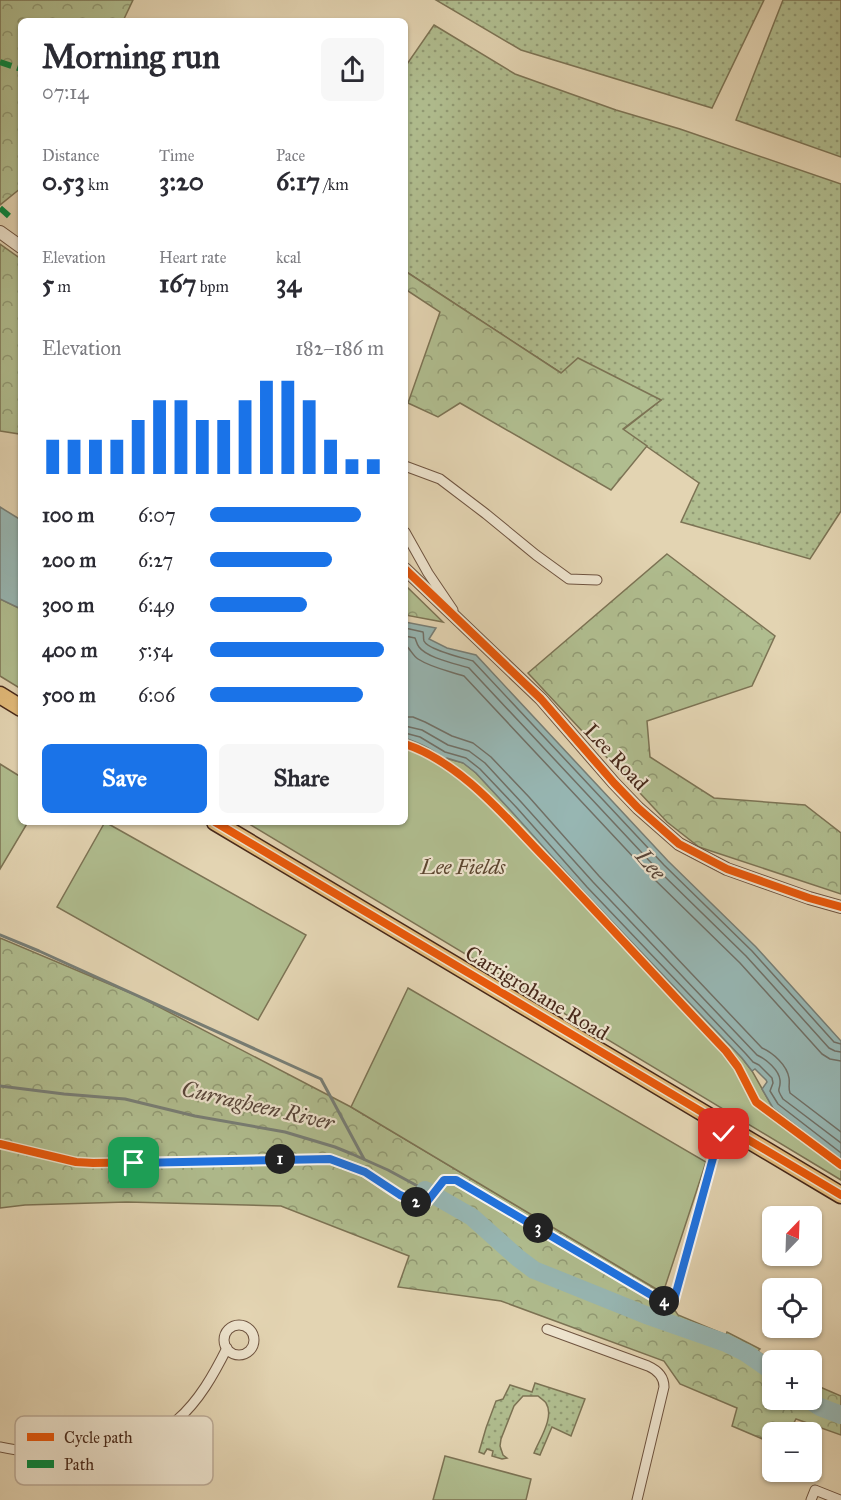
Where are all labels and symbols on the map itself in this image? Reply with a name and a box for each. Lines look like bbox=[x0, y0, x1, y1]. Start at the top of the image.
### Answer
street label: Lee Road bbox=[578, 718, 654, 796]
water label: Lee bbox=[629, 843, 672, 886]
park label: Lee Fields bbox=[420, 854, 506, 880]
street label: Carrigrohane Road bbox=[461, 940, 614, 1046]
water label: Curragheen River bbox=[179, 1075, 339, 1137]
pin bbox=[698, 1108, 749, 1159]
pin bbox=[108, 1137, 159, 1188]
pin: 1 bbox=[265, 1144, 295, 1174]
pin: 2 bbox=[401, 1187, 431, 1217]
north arrow bbox=[762, 1206, 822, 1266]
pin: 3 bbox=[523, 1213, 553, 1243]
pin: 4 bbox=[649, 1286, 679, 1316]
legend bbox=[15, 1416, 213, 1485]
text: Cycle path bbox=[64, 1428, 133, 1447]
text: Path bbox=[64, 1455, 94, 1474]

